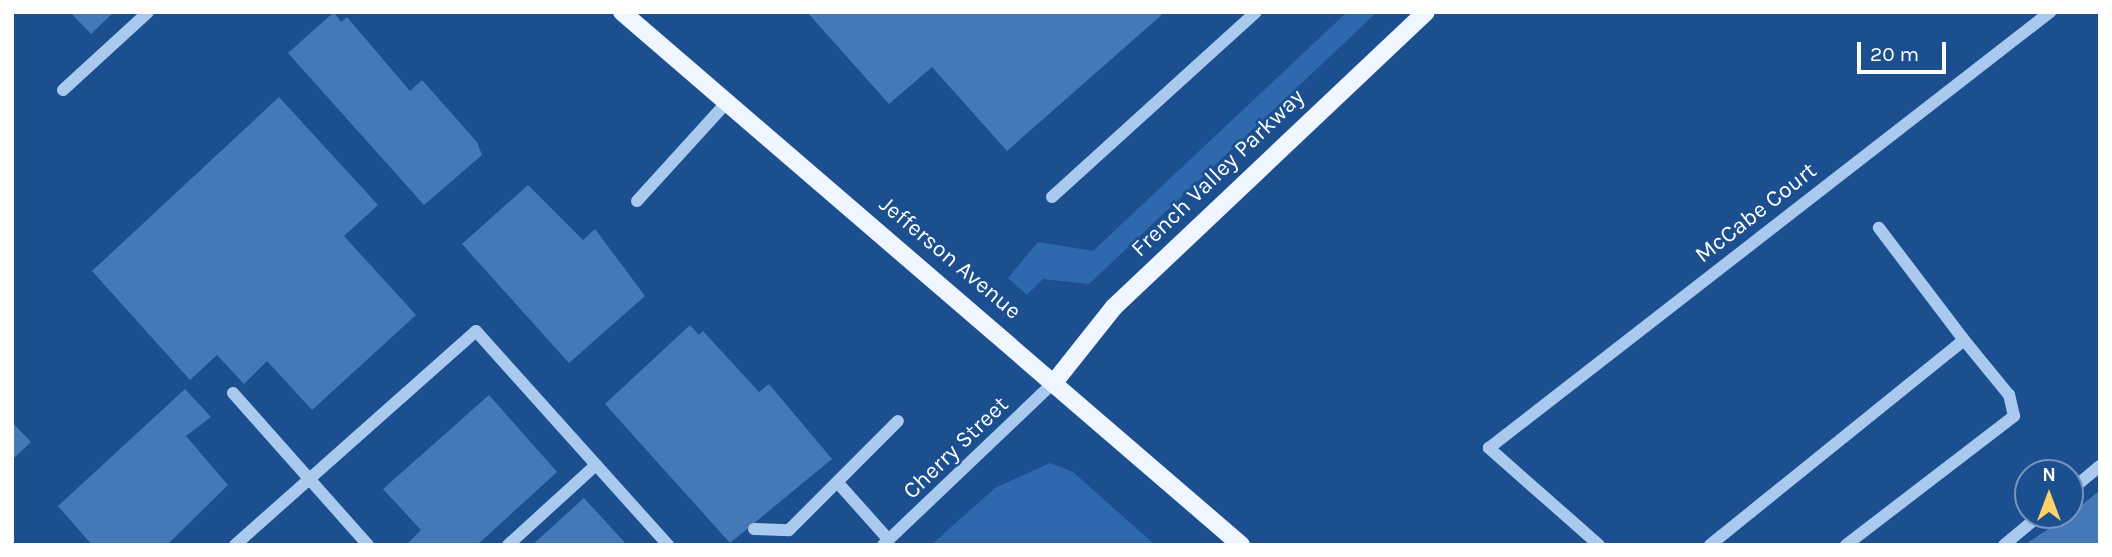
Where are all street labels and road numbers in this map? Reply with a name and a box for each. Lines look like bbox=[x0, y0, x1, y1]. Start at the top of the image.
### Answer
street label: French Valley Parkway bbox=[1126, 83, 1310, 263]
street label: McCabe Court bbox=[1690, 157, 1822, 269]
street label: Jefferson Avenue bbox=[873, 191, 1027, 325]
street label: Cherry Street bbox=[898, 391, 1014, 505]

